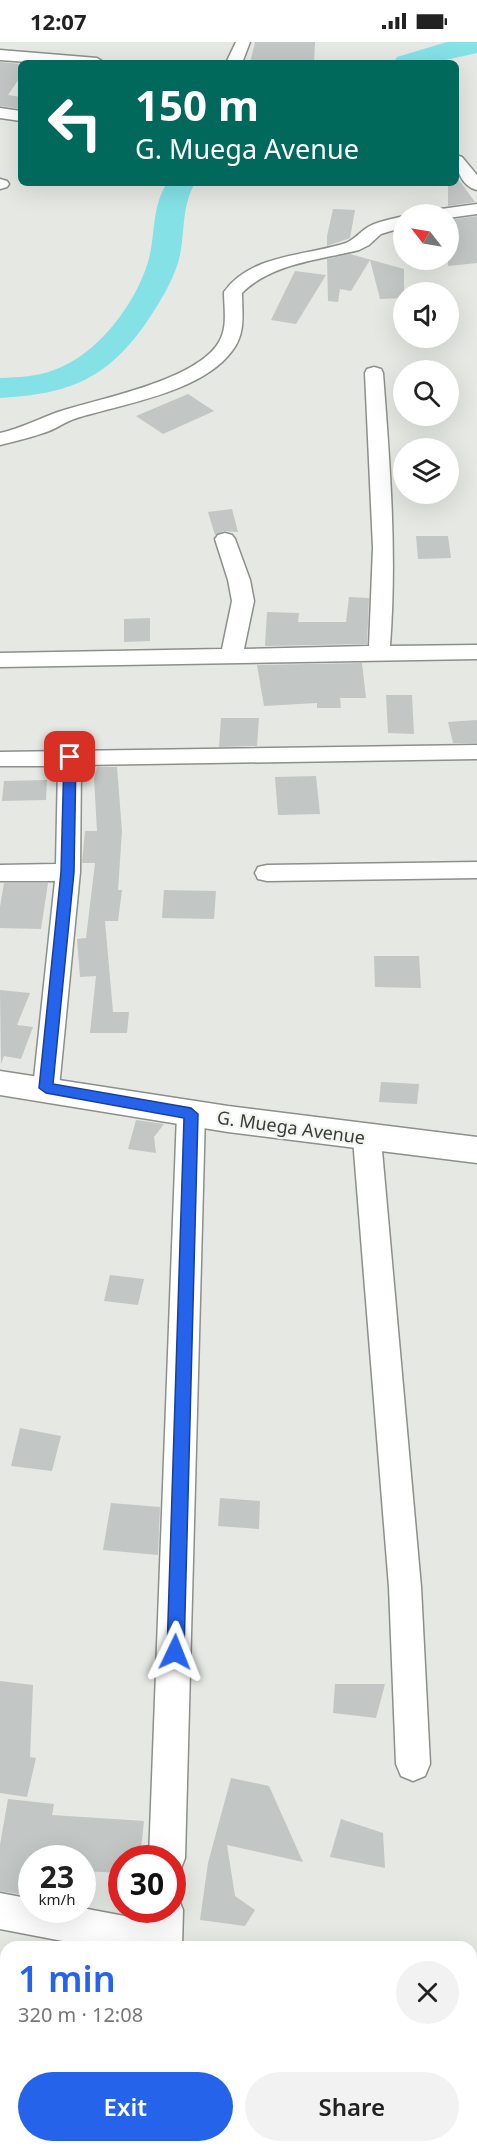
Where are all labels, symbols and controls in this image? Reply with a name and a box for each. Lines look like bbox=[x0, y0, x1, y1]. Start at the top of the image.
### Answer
text: 12:07 bbox=[30, 6, 87, 36]
text: 150 m bbox=[135, 76, 259, 133]
icon: left bbox=[36, 84, 114, 162]
text: G. Muega Avenue bbox=[135, 130, 359, 167]
north arrow bbox=[393, 204, 459, 270]
map controls bbox=[393, 204, 459, 504]
button: sound bbox=[393, 282, 459, 348]
button: search bbox=[393, 360, 459, 426]
button: layers bbox=[393, 438, 459, 504]
pin bbox=[44, 731, 95, 782]
icon: arrive bbox=[53, 740, 86, 773]
street label: G. Muega Avenue bbox=[216, 1105, 367, 1149]
position arrow bbox=[143, 1620, 207, 1684]
speed limit sign: 30 bbox=[108, 1845, 186, 1923]
text: 23 bbox=[40, 1856, 74, 1897]
text: km/h bbox=[39, 1889, 75, 1909]
text: 1 min bbox=[18, 1954, 116, 2003]
button: close bbox=[396, 1961, 459, 2024]
text: 320 m · 12:08 bbox=[18, 2001, 143, 2028]
button: Exit bbox=[18, 2072, 233, 2141]
button: Share bbox=[245, 2072, 459, 2141]

